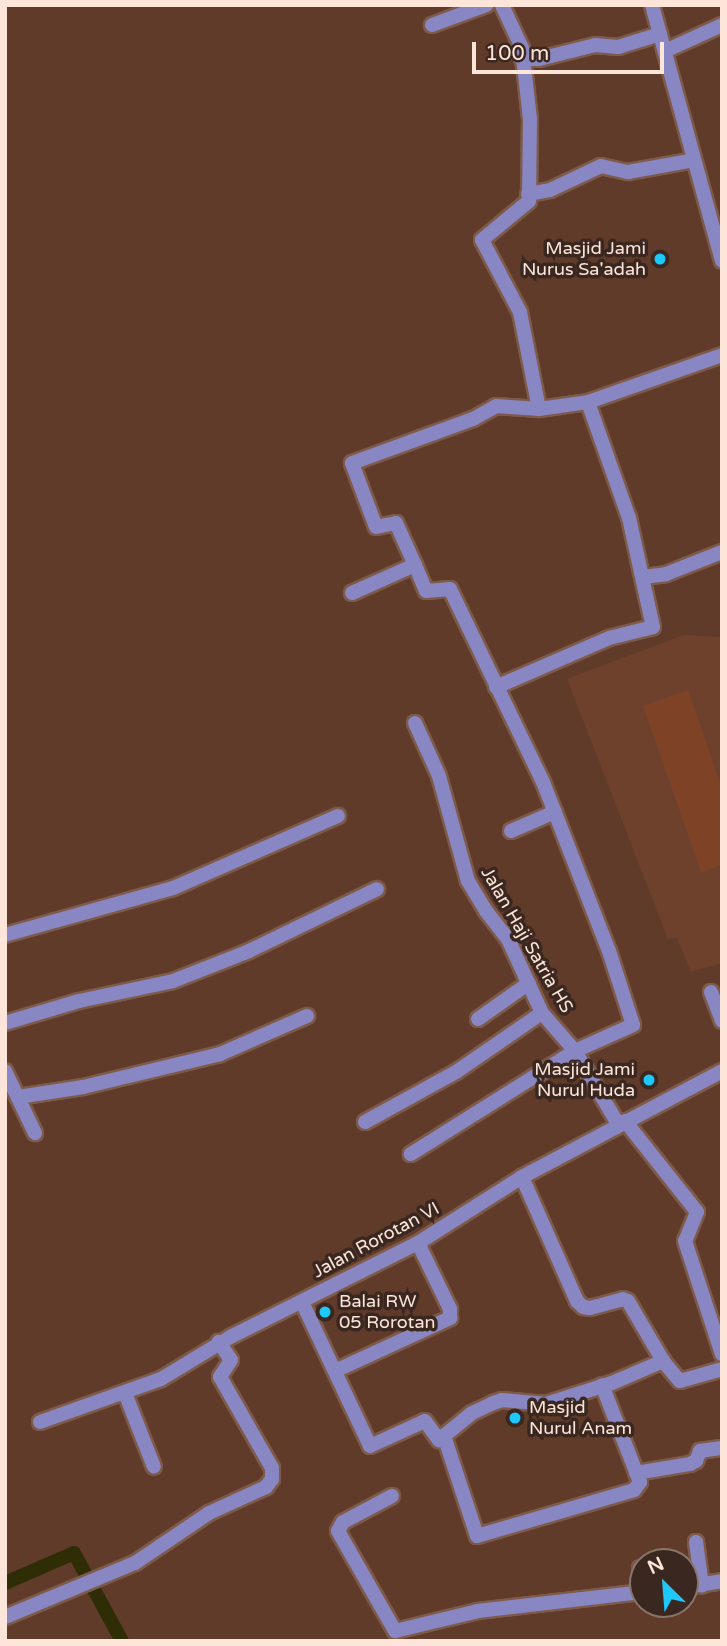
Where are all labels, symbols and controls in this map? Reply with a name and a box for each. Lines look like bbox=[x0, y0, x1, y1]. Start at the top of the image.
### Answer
scale bar bbox=[475, 28, 668, 72]
text: 100 m bbox=[485, 41, 549, 66]
place label: Masjid Jami Nurus Sa'adah bbox=[522, 238, 646, 280]
marker: Masjid Jami Nurus Sa'adah bbox=[652, 251, 668, 267]
street label: Jalan Haji Satria HS bbox=[476, 863, 578, 1017]
place label: Masjid Jami Nurul Huda bbox=[534, 1059, 635, 1102]
marker: Masjid Jami Nurul Huda bbox=[641, 1072, 657, 1088]
street label: Jalan Rorotan VI bbox=[309, 1198, 443, 1282]
place label: Balai RW 05 Rorotan bbox=[339, 1291, 435, 1334]
marker: Balai RW 05 Rorotan bbox=[317, 1304, 333, 1320]
place label: Masjid Nurul Anam bbox=[529, 1397, 632, 1440]
marker: Masjid Nurul Anam bbox=[507, 1410, 523, 1426]
north arrow bbox=[629, 1548, 699, 1618]
text: N bbox=[644, 1553, 668, 1579]

